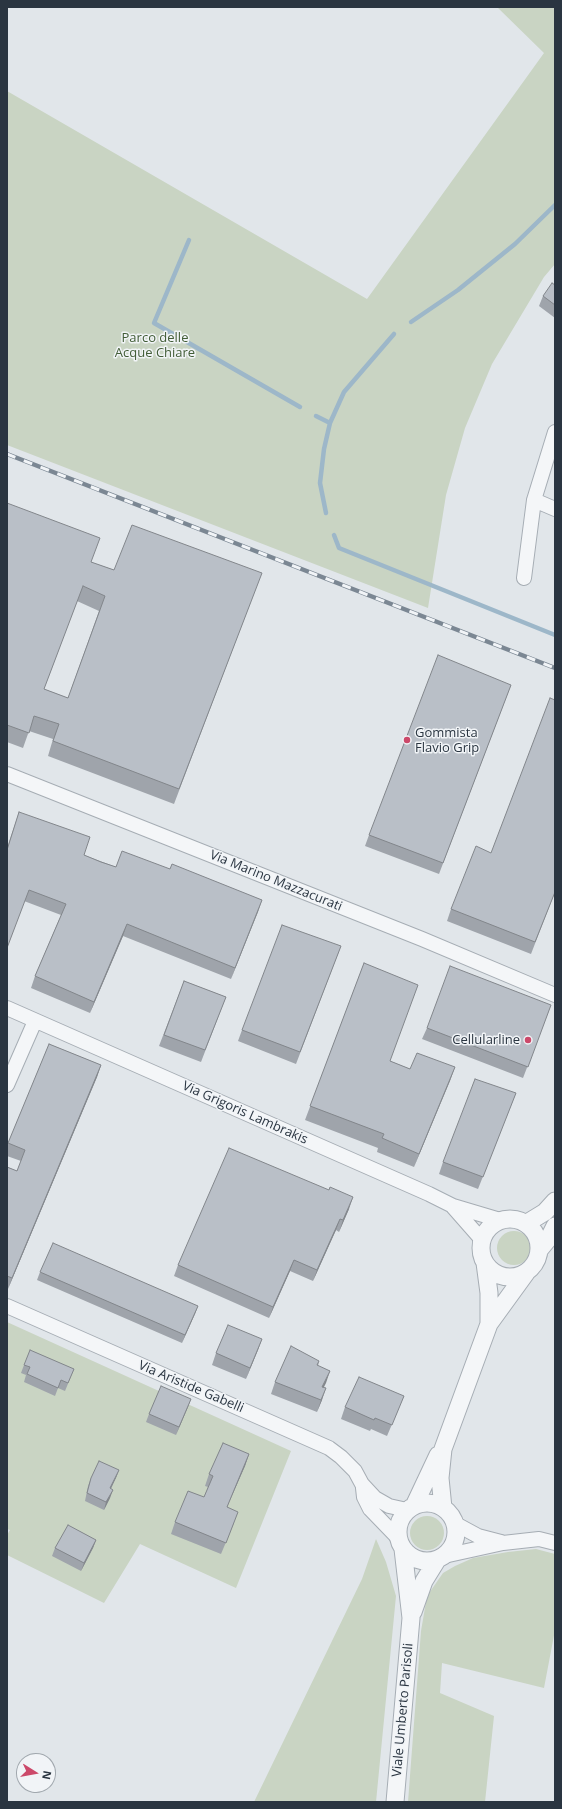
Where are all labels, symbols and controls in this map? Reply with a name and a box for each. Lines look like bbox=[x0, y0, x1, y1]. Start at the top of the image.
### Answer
park label: Parco delle Acque Chiare bbox=[115, 330, 195, 361]
place label: Gommista Flavio Grip bbox=[415, 725, 479, 756]
marker: Gommista Flavio Grip bbox=[402, 735, 412, 745]
street label: Via Marino Mazzacurati bbox=[208, 847, 344, 915]
place label: Cellularline bbox=[452, 1032, 520, 1048]
marker: Cellularline bbox=[523, 1035, 533, 1045]
street label: Via Grigoris Lambrakis bbox=[180, 1078, 310, 1148]
street label: Via Aristide Gabelli bbox=[136, 1358, 246, 1416]
street label: Viale Umberto Parisoli bbox=[389, 1642, 417, 1778]
north arrow bbox=[16, 1753, 56, 1793]
text: N bbox=[39, 1769, 56, 1781]

